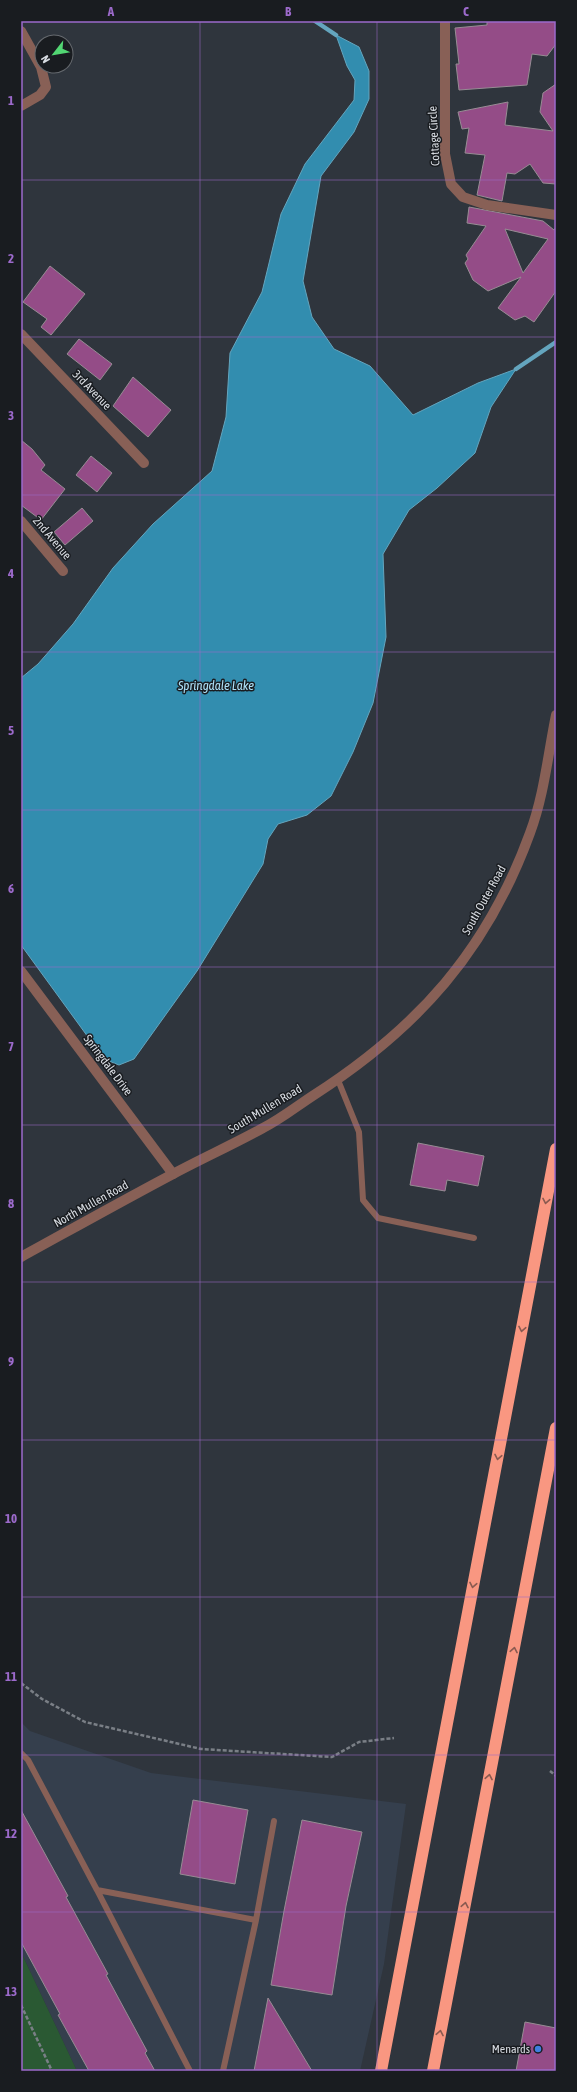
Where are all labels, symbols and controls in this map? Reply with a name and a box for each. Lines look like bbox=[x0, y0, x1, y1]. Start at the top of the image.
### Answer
text: A bbox=[107, 4, 115, 19]
text: B bbox=[285, 4, 292, 19]
text: C bbox=[463, 4, 469, 19]
north arrow bbox=[34, 34, 74, 74]
text: N bbox=[39, 53, 52, 65]
text: 1 bbox=[8, 93, 14, 108]
street label: Cottage Circle bbox=[425, 106, 443, 166]
text: 2 bbox=[8, 251, 14, 266]
street label: 3rd Avenue bbox=[70, 367, 114, 413]
text: 3 bbox=[8, 408, 14, 423]
street label: 2nd Avenue bbox=[30, 514, 74, 562]
text: 4 bbox=[7, 566, 14, 581]
water label: Springdale Lake bbox=[177, 678, 254, 693]
text: 5 bbox=[8, 723, 14, 738]
street label: South Outer Road bbox=[459, 863, 509, 937]
text: 6 bbox=[8, 881, 14, 896]
street label: Springdale Drive bbox=[81, 1032, 135, 1098]
text: 7 bbox=[8, 1039, 14, 1054]
street label: South Mullen Road bbox=[226, 1082, 304, 1136]
street label: North Mullen Road bbox=[51, 1178, 131, 1230]
text: 8 bbox=[8, 1196, 14, 1211]
one-way arrow bbox=[542, 1198, 551, 1205]
one-way arrow bbox=[518, 1326, 526, 1332]
text: 9 bbox=[8, 1354, 14, 1369]
one-way arrow bbox=[494, 1454, 502, 1460]
text: 10 bbox=[5, 1511, 17, 1526]
one-way arrow bbox=[470, 1581, 478, 1588]
one-way arrow bbox=[509, 1647, 517, 1653]
text: 11 bbox=[5, 1669, 17, 1684]
one-way arrow bbox=[485, 1774, 493, 1780]
text: 12 bbox=[5, 1826, 17, 1841]
one-way arrow bbox=[460, 1902, 468, 1908]
text: 13 bbox=[5, 1984, 17, 1999]
one-way arrow bbox=[436, 2030, 444, 2036]
place label: Menards bbox=[492, 2042, 530, 2056]
marker: Menards bbox=[533, 2044, 543, 2054]

